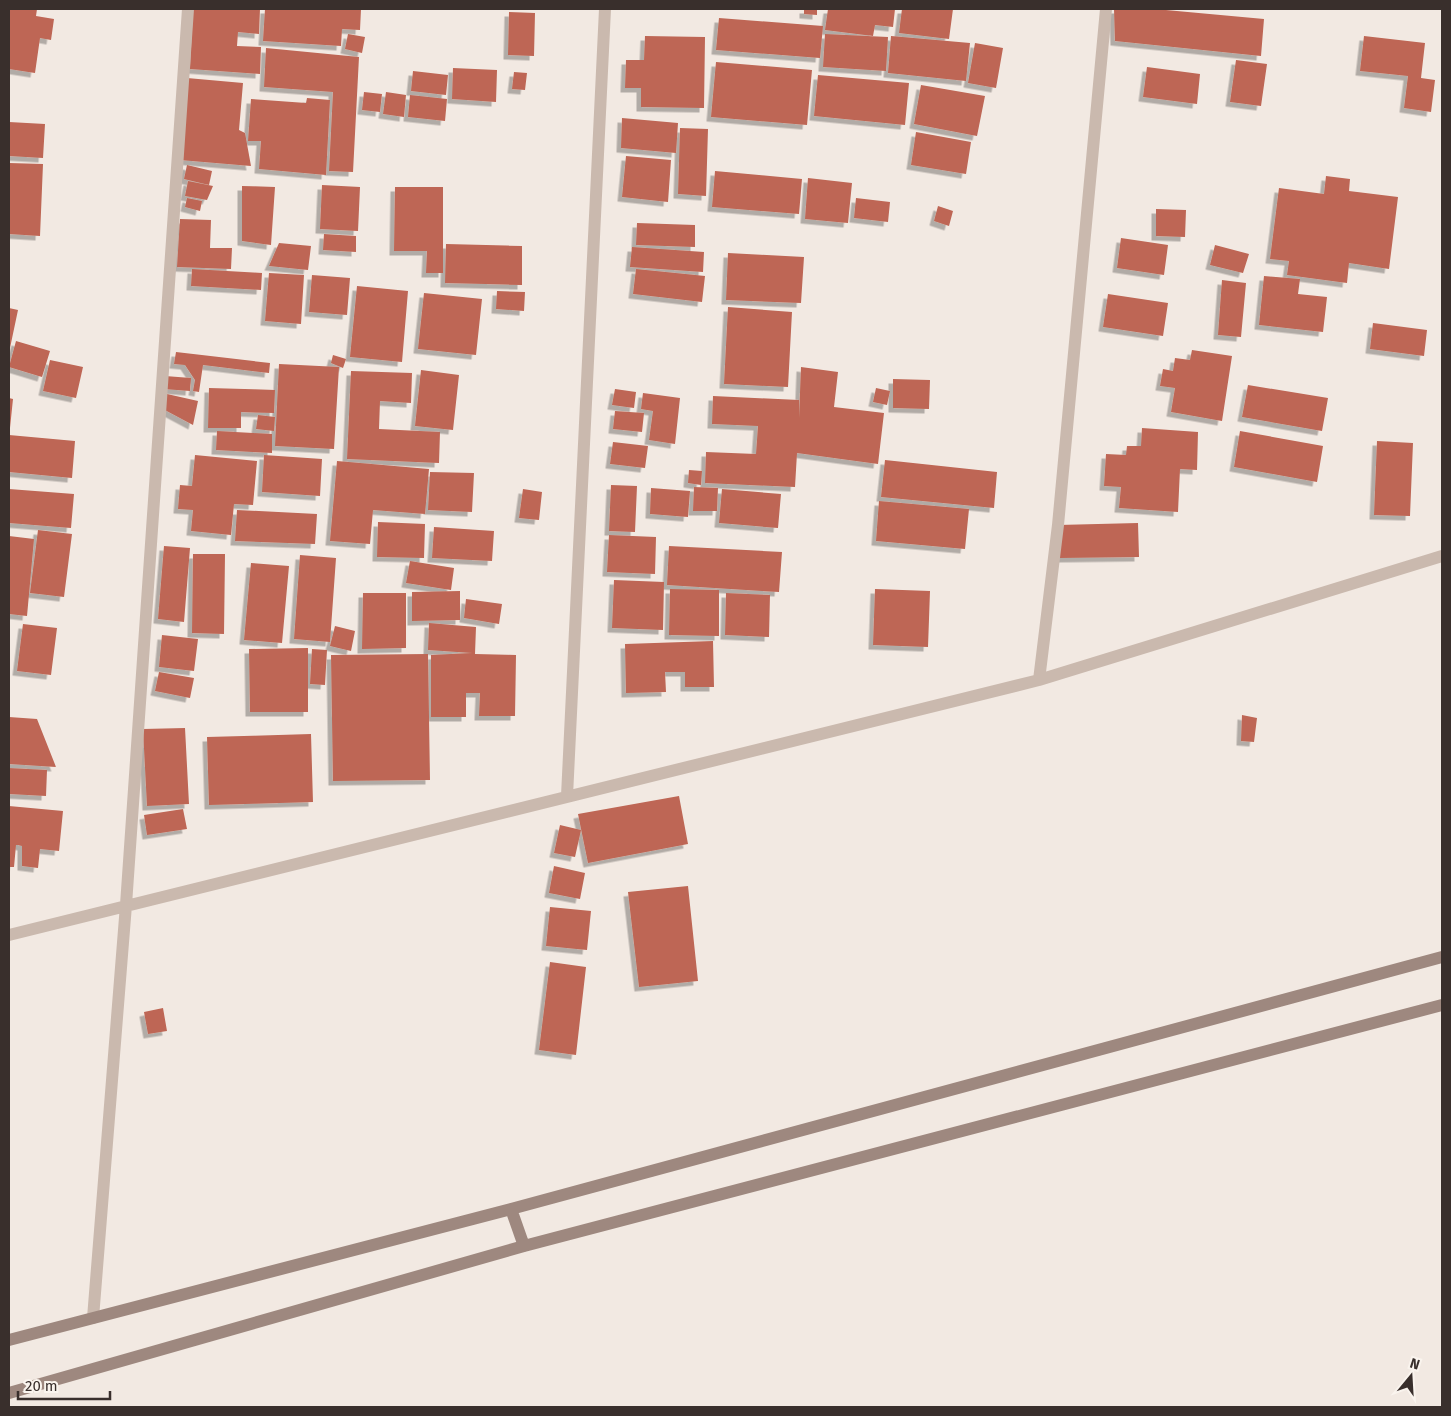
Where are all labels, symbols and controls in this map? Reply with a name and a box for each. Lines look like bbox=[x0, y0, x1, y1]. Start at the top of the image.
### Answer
north arrow bbox=[1386, 1351, 1436, 1401]
text: N bbox=[1408, 1355, 1422, 1374]
scale bar bbox=[18, 1368, 110, 1400]
text: 20 m bbox=[25, 1377, 58, 1395]

